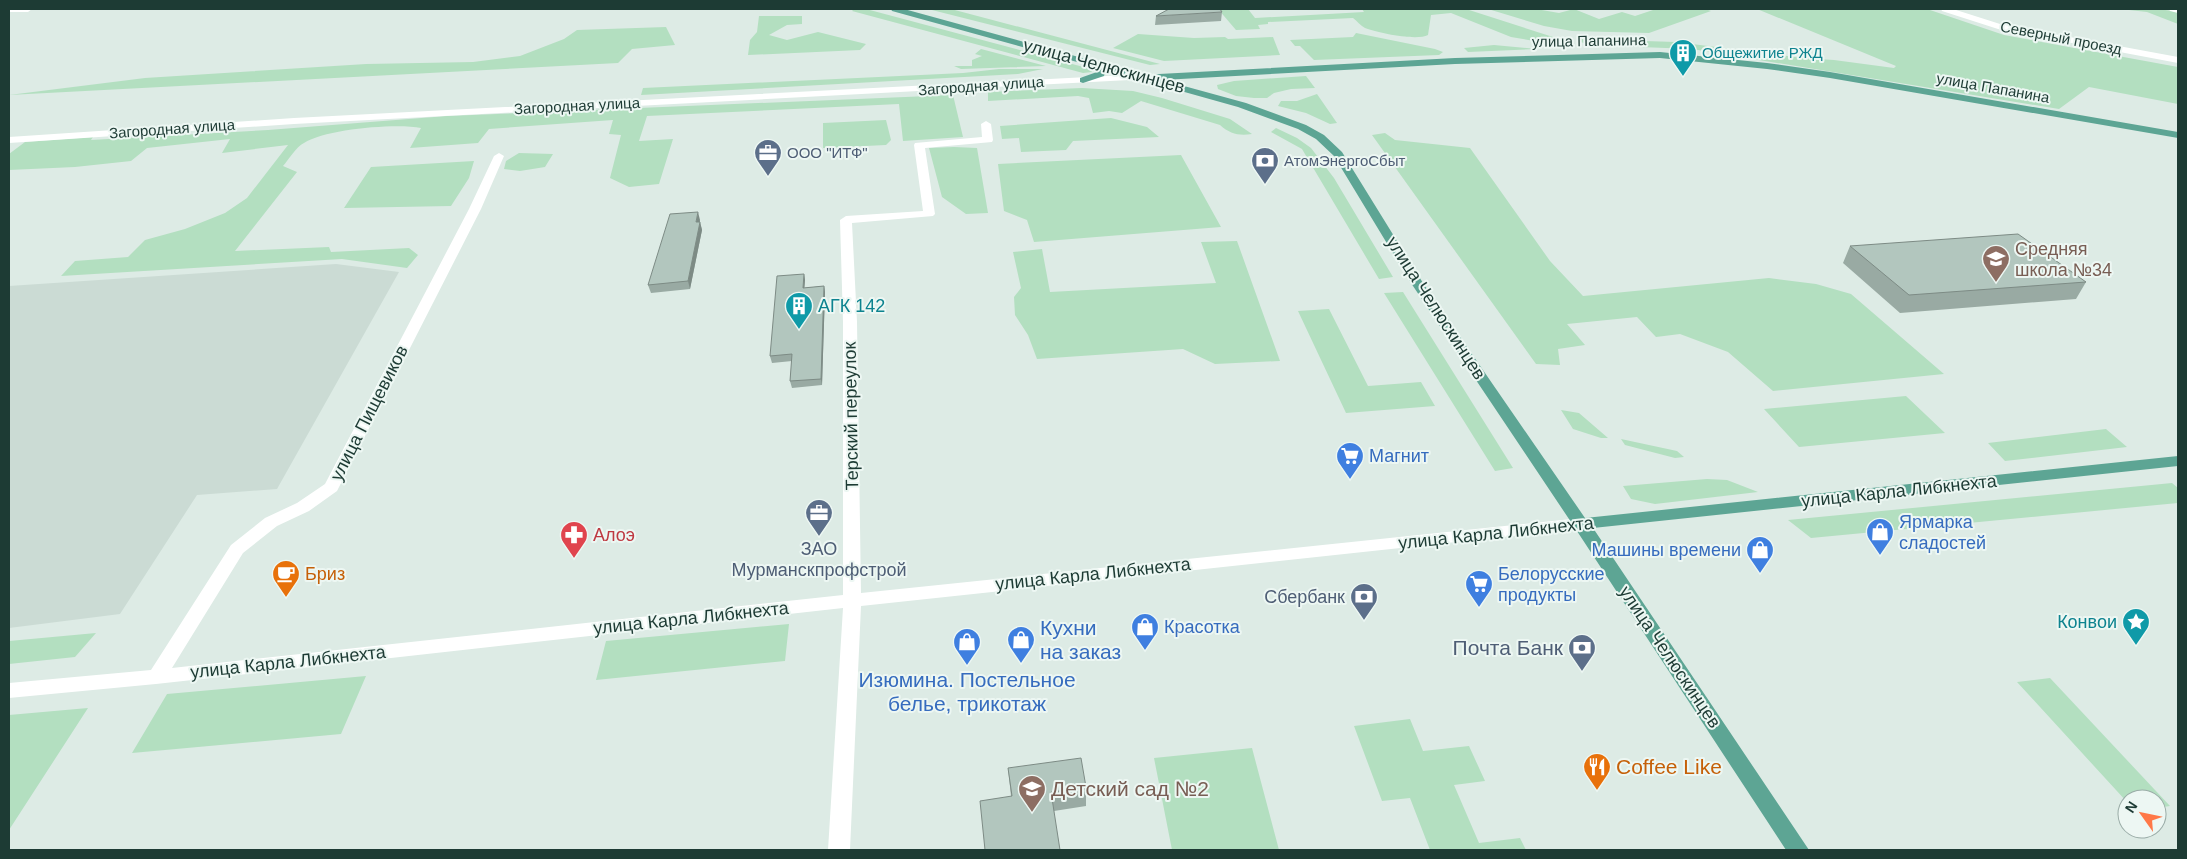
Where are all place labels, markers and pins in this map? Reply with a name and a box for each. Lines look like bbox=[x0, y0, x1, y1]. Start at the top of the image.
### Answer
building icon: Общежитие РЖД bbox=[1668, 38, 1698, 77]
place label: Общежитие РЖД bbox=[1702, 44, 1823, 61]
office icon: ООО "ИТФ" bbox=[753, 138, 783, 177]
place label: ООО "ИТФ" bbox=[787, 144, 868, 161]
bank icon: АтомЭнергоСбыт bbox=[1250, 146, 1280, 185]
place label: АтомЭнергоСбыт bbox=[1284, 152, 1405, 169]
place label: Средняя школа №34 bbox=[2015, 239, 2112, 280]
school or university icon: Средняя школа №34 bbox=[1981, 244, 2011, 283]
building icon: АГК 142 bbox=[784, 291, 814, 330]
place label: АГК 142 bbox=[818, 296, 885, 316]
supermarket icon: Магнит bbox=[1335, 441, 1365, 480]
place label: Магнит bbox=[1369, 446, 1429, 466]
office icon: ЗАО Мурманскпрофстрой bbox=[804, 498, 834, 537]
place label: Ярмарка сладостей bbox=[1899, 512, 1986, 553]
shop icon: Ярмарка сладостей bbox=[1865, 517, 1895, 556]
pharmacy icon: Алоэ bbox=[559, 520, 589, 559]
place label: Алоэ bbox=[593, 525, 635, 545]
shop icon: Машины времени bbox=[1745, 535, 1775, 574]
place label: ЗАО Мурманскпрофстрой bbox=[731, 539, 907, 580]
place label: Машины времени bbox=[1591, 540, 1741, 560]
cafe icon: Бриз bbox=[271, 559, 301, 598]
place label: Бриз bbox=[305, 564, 345, 584]
place label: Белорусские продукты bbox=[1498, 564, 1605, 605]
supermarket icon: Белорусские продукты bbox=[1464, 569, 1494, 608]
bank icon: Сбербанк bbox=[1349, 582, 1379, 621]
place label: Сбербанк bbox=[1264, 587, 1345, 607]
place icon: Конвои bbox=[2121, 607, 2151, 646]
shop icon: Красотка bbox=[1130, 612, 1160, 651]
place label: Конвои bbox=[2057, 612, 2117, 632]
place label: Кухни на заказ bbox=[1040, 616, 1121, 663]
place label: Красотка bbox=[1164, 617, 1241, 637]
shop icon: Кухни на заказ bbox=[1006, 625, 1036, 664]
shop icon: Изюмина. Постельное белье, трикотаж bbox=[952, 627, 982, 666]
bank icon: Почта Банк bbox=[1567, 633, 1597, 672]
place label: Почта Банк bbox=[1453, 636, 1564, 659]
place label: Изюмина. Постельное белье, трикотаж bbox=[858, 668, 1076, 715]
restaurant icon: Coffee Like bbox=[1582, 752, 1612, 791]
place label: Coffee Like bbox=[1616, 755, 1722, 778]
school or university icon: Детский сад №2 bbox=[1017, 774, 1047, 813]
place label: Детский сад №2 bbox=[1051, 777, 1209, 800]

